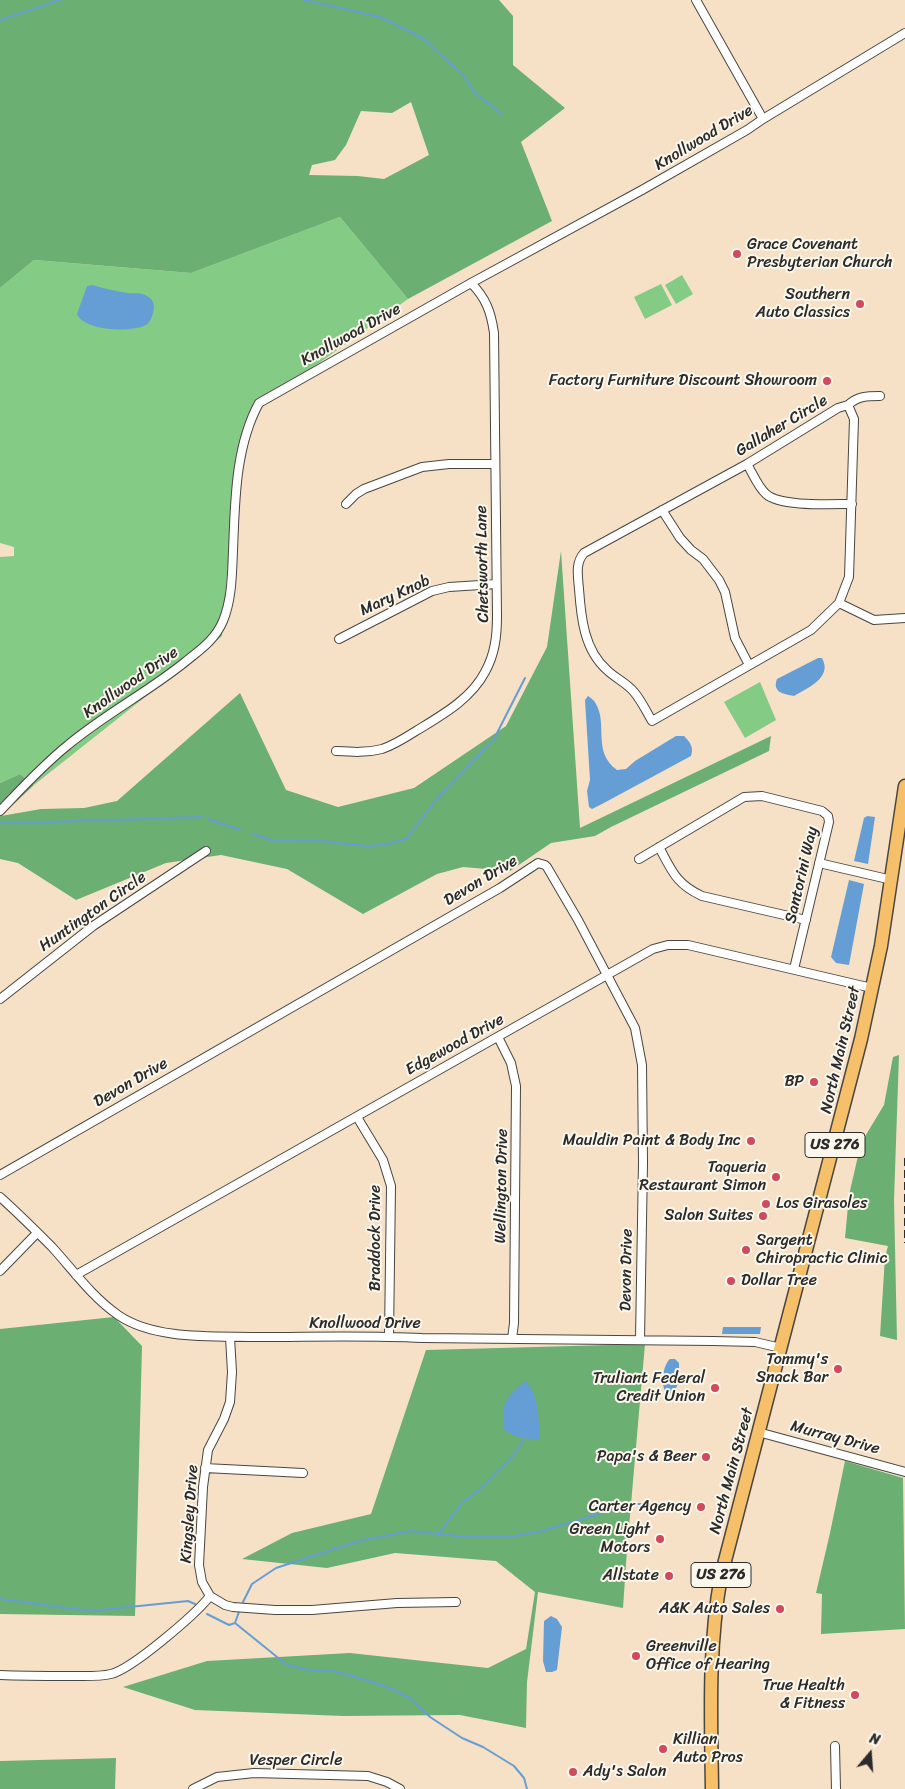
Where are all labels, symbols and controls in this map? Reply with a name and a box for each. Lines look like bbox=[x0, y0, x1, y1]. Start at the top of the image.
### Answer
street label: Knollwood Drive bbox=[651, 101, 757, 175]
place label: Grace Covenant Presbyterian Church bbox=[747, 235, 893, 273]
marker: Grace Covenant Presbyterian Church bbox=[731, 248, 743, 260]
place label: Southern Auto Classics bbox=[755, 285, 850, 323]
marker: Southern Auto Classics bbox=[854, 298, 866, 310]
street label: Knollwood Drive bbox=[298, 300, 404, 370]
place label: Factory Furniture Discount Showroom bbox=[549, 371, 817, 391]
marker: Factory Furniture Discount Showroom bbox=[821, 375, 833, 387]
street label: Gallaher Circle bbox=[733, 391, 831, 461]
street label: Chetsworth Lane bbox=[472, 505, 494, 623]
street label: Mary Knob bbox=[357, 571, 433, 621]
street label: Knollwood Drive bbox=[80, 643, 182, 723]
street label: Santorini Way bbox=[782, 825, 822, 925]
street label: Devon Drive bbox=[441, 852, 521, 910]
street label: Huntington Circle bbox=[36, 868, 150, 956]
street label: North Main Street bbox=[817, 984, 865, 1116]
street label: Edgewood Drive bbox=[402, 1010, 508, 1080]
street label: Devon Drive bbox=[91, 1054, 171, 1112]
place label: BP bbox=[785, 1072, 804, 1092]
marker: BP bbox=[808, 1076, 820, 1088]
street label: Wellington Drive bbox=[491, 1128, 513, 1244]
place label: Mauldin Paint & Body Inc bbox=[563, 1131, 741, 1151]
road number: US 276 bbox=[805, 1132, 865, 1158]
marker: Mauldin Paint & Body Inc bbox=[745, 1135, 757, 1147]
place label: Taqueria Restaurant Simon bbox=[639, 1158, 766, 1196]
marker: Taqueria Restaurant Simon bbox=[770, 1171, 782, 1183]
street label: Braddock Drive bbox=[366, 1185, 386, 1291]
place label: Los Girasoles bbox=[776, 1194, 867, 1214]
marker: Los Girasoles bbox=[760, 1198, 772, 1210]
place label: Salon Suites bbox=[664, 1206, 753, 1226]
marker: Salon Suites bbox=[757, 1210, 769, 1222]
street label: Devon Drive bbox=[617, 1229, 637, 1311]
place label: Sargent Chiropractic Clinic bbox=[756, 1231, 887, 1269]
marker: Sargent Chiropractic Clinic bbox=[740, 1244, 752, 1256]
place label: Dollar Tree bbox=[741, 1271, 817, 1291]
marker: Dollar Tree bbox=[725, 1275, 737, 1287]
street label: Knollwood Drive bbox=[309, 1314, 421, 1334]
place label: Tommy's Snack Bar bbox=[756, 1350, 828, 1388]
marker: Tommy's Snack Bar bbox=[832, 1363, 844, 1375]
place label: Truliant Federal Credit Union bbox=[593, 1369, 705, 1407]
marker: Truliant Federal Credit Union bbox=[709, 1382, 721, 1394]
street label: North Main Street bbox=[706, 1406, 758, 1536]
street label: Murray Drive bbox=[788, 1417, 882, 1459]
place label: Papa's & Beer bbox=[597, 1447, 696, 1467]
marker: Papa's & Beer bbox=[700, 1451, 712, 1463]
street label: Kingsley Drive bbox=[177, 1464, 203, 1564]
place label: Carter Agency bbox=[589, 1497, 691, 1517]
marker: Carter Agency bbox=[695, 1501, 707, 1513]
place label: Green Light Motors bbox=[570, 1520, 650, 1558]
marker: Green Light Motors bbox=[654, 1533, 666, 1545]
road number: US 276 bbox=[691, 1562, 751, 1588]
place label: Allstate bbox=[603, 1566, 659, 1586]
marker: Allstate bbox=[663, 1570, 675, 1582]
place label: A&K Auto Sales bbox=[659, 1599, 770, 1619]
marker: A&K Auto Sales bbox=[774, 1603, 786, 1615]
place label: Greenville Office of Hearing bbox=[646, 1637, 770, 1675]
marker: Greenville Office of Hearing bbox=[630, 1650, 642, 1662]
place label: True Health & Fitness bbox=[763, 1676, 845, 1714]
marker: True Health & Fitness bbox=[849, 1689, 861, 1701]
text: N bbox=[866, 1726, 883, 1753]
north arrow bbox=[845, 1729, 895, 1779]
place label: Killian Auto Pros bbox=[673, 1730, 743, 1768]
marker: Killian Auto Pros bbox=[657, 1743, 669, 1755]
street label: Vesper Circle bbox=[250, 1751, 342, 1771]
place label: Ady's Salon bbox=[583, 1762, 666, 1782]
marker: Ady's Salon bbox=[567, 1766, 579, 1778]

